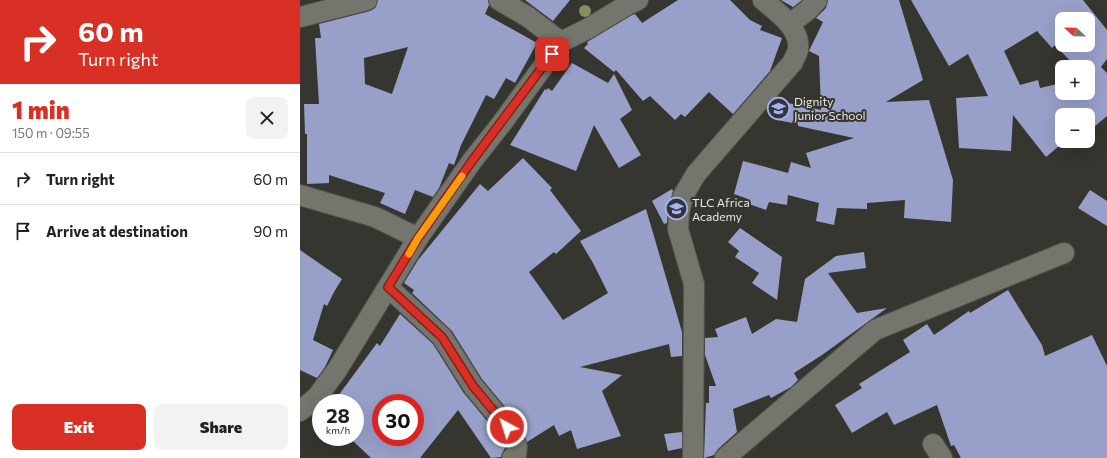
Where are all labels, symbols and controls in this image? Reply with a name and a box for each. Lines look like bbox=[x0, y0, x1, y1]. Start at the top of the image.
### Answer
north arrow bbox=[1055, 12, 1095, 52]
map controls bbox=[1055, 12, 1095, 148]
text: 60 m bbox=[78, 14, 144, 48]
icon: right bbox=[12, 16, 64, 68]
pin bbox=[535, 37, 569, 71]
icon: arrive bbox=[541, 43, 563, 65]
text: Turn right bbox=[78, 48, 158, 70]
button: + bbox=[1055, 60, 1095, 100]
place label: Dignity Junior School bbox=[794, 94, 866, 123]
text: 1 min bbox=[12, 95, 70, 124]
school or university icon: Dignity Junior School bbox=[765, 95, 791, 121]
button: close bbox=[246, 97, 288, 139]
button: − bbox=[1055, 108, 1095, 148]
text: 150 m · 09:55 bbox=[12, 125, 90, 141]
icon: right bbox=[12, 168, 34, 190]
text: Turn right bbox=[46, 170, 115, 188]
text: 60 m bbox=[253, 170, 288, 188]
place label: TLC Africa Academy bbox=[692, 195, 750, 223]
school or university icon: TLC Africa Academy bbox=[664, 196, 690, 222]
icon: arrive bbox=[12, 220, 34, 242]
text: Arrive at destination bbox=[46, 222, 188, 240]
text: 90 m bbox=[253, 222, 288, 240]
speed limit sign: 30 bbox=[372, 394, 424, 446]
text: 28 bbox=[326, 403, 350, 427]
button: Exit bbox=[12, 404, 146, 450]
button: Share bbox=[154, 404, 288, 450]
position arrow bbox=[486, 406, 528, 448]
text: km/h bbox=[326, 424, 350, 436]

